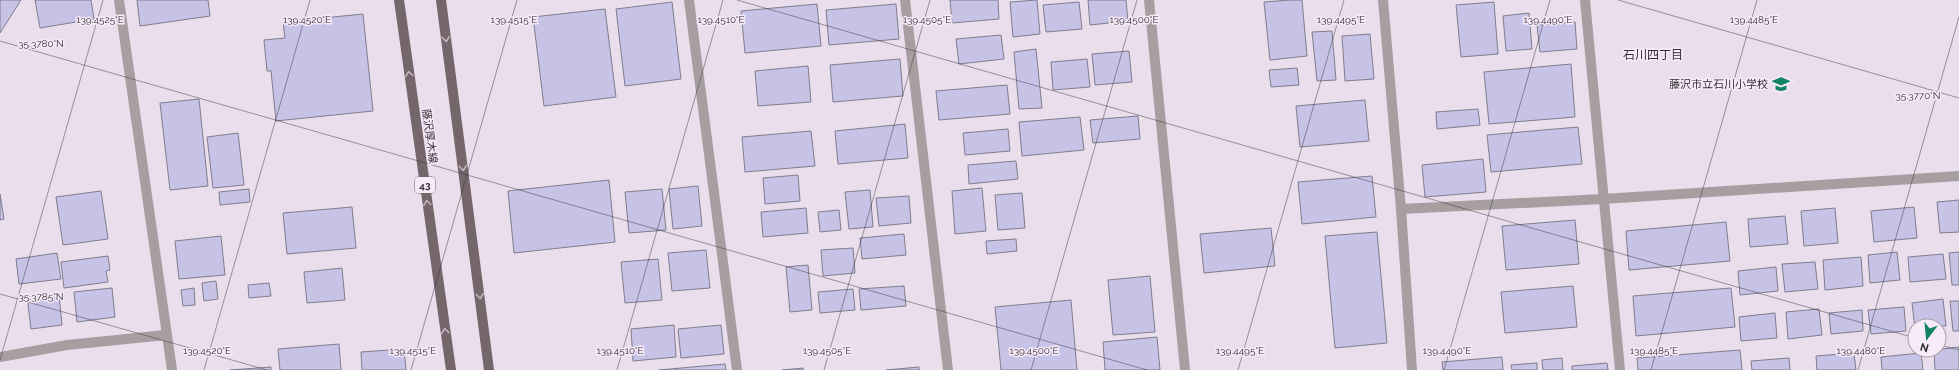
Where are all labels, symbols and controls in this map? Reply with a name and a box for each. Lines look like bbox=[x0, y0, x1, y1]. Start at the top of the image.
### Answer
text: 139.4525°E bbox=[76, 14, 124, 25]
text: 139.4520°E bbox=[283, 14, 331, 25]
text: 139.4515°E bbox=[491, 14, 537, 25]
text: 139.4510°E bbox=[697, 14, 745, 25]
text: 139.4505°E bbox=[903, 14, 951, 25]
text: 139.4500°E bbox=[1109, 14, 1159, 25]
text: 139.4495°E bbox=[1317, 14, 1365, 25]
text: 139.4490°E bbox=[1524, 14, 1572, 25]
text: 139.4485°E bbox=[1730, 14, 1778, 25]
one-way arrow bbox=[441, 36, 450, 42]
text: 35.3780°N bbox=[18, 38, 64, 49]
district label: 石川四丁目 bbox=[1623, 48, 1683, 62]
one-way arrow bbox=[405, 71, 414, 77]
school or university icon: 藤沢市立石川小学校 bbox=[1771, 74, 1791, 94]
place label: 藤沢市立石川小学校 bbox=[1669, 78, 1768, 91]
text: 35.3770°N bbox=[1896, 90, 1940, 101]
street label: 藤沢厚木線 bbox=[419, 108, 440, 164]
one-way arrow bbox=[458, 165, 467, 171]
road number: 43 bbox=[415, 177, 435, 193]
one-way arrow bbox=[423, 200, 432, 206]
text: 35.3785°N bbox=[18, 291, 64, 302]
one-way arrow bbox=[475, 293, 484, 300]
north arrow bbox=[1907, 318, 1947, 358]
one-way arrow bbox=[441, 328, 450, 334]
text: N bbox=[1919, 340, 1930, 355]
text: 139.4520°E bbox=[183, 345, 231, 356]
text: 139.4515°E bbox=[390, 345, 436, 356]
text: 139.4510°E bbox=[596, 345, 644, 356]
text: 139.4505°E bbox=[803, 345, 851, 356]
text: 139.4500°E bbox=[1009, 345, 1059, 356]
text: 139.4495°E bbox=[1216, 345, 1264, 356]
text: 139.4490°E bbox=[1423, 345, 1471, 356]
text: 139.4485°E bbox=[1630, 345, 1678, 356]
text: 139.4480°E bbox=[1837, 345, 1885, 356]

